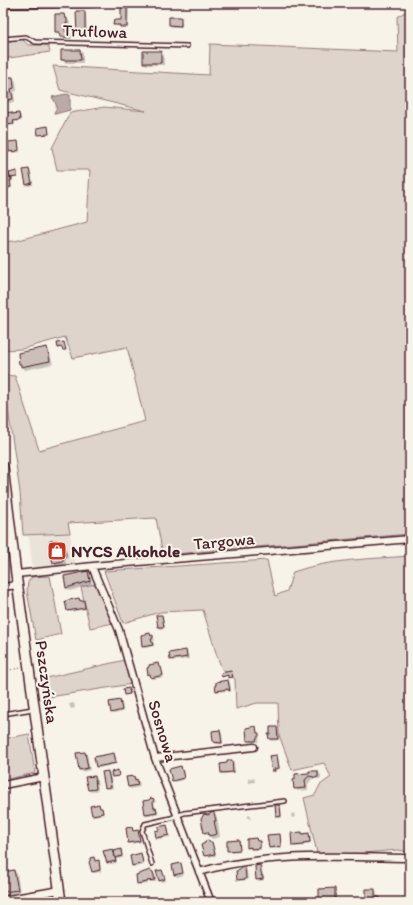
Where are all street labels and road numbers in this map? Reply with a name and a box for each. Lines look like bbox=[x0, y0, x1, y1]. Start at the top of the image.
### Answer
street label: Truflowa bbox=[62, 20, 128, 42]
street label: Targowa bbox=[193, 528, 255, 554]
street label: Pszczyńska bbox=[31, 639, 63, 725]
street label: Sosnowa bbox=[144, 698, 182, 765]

